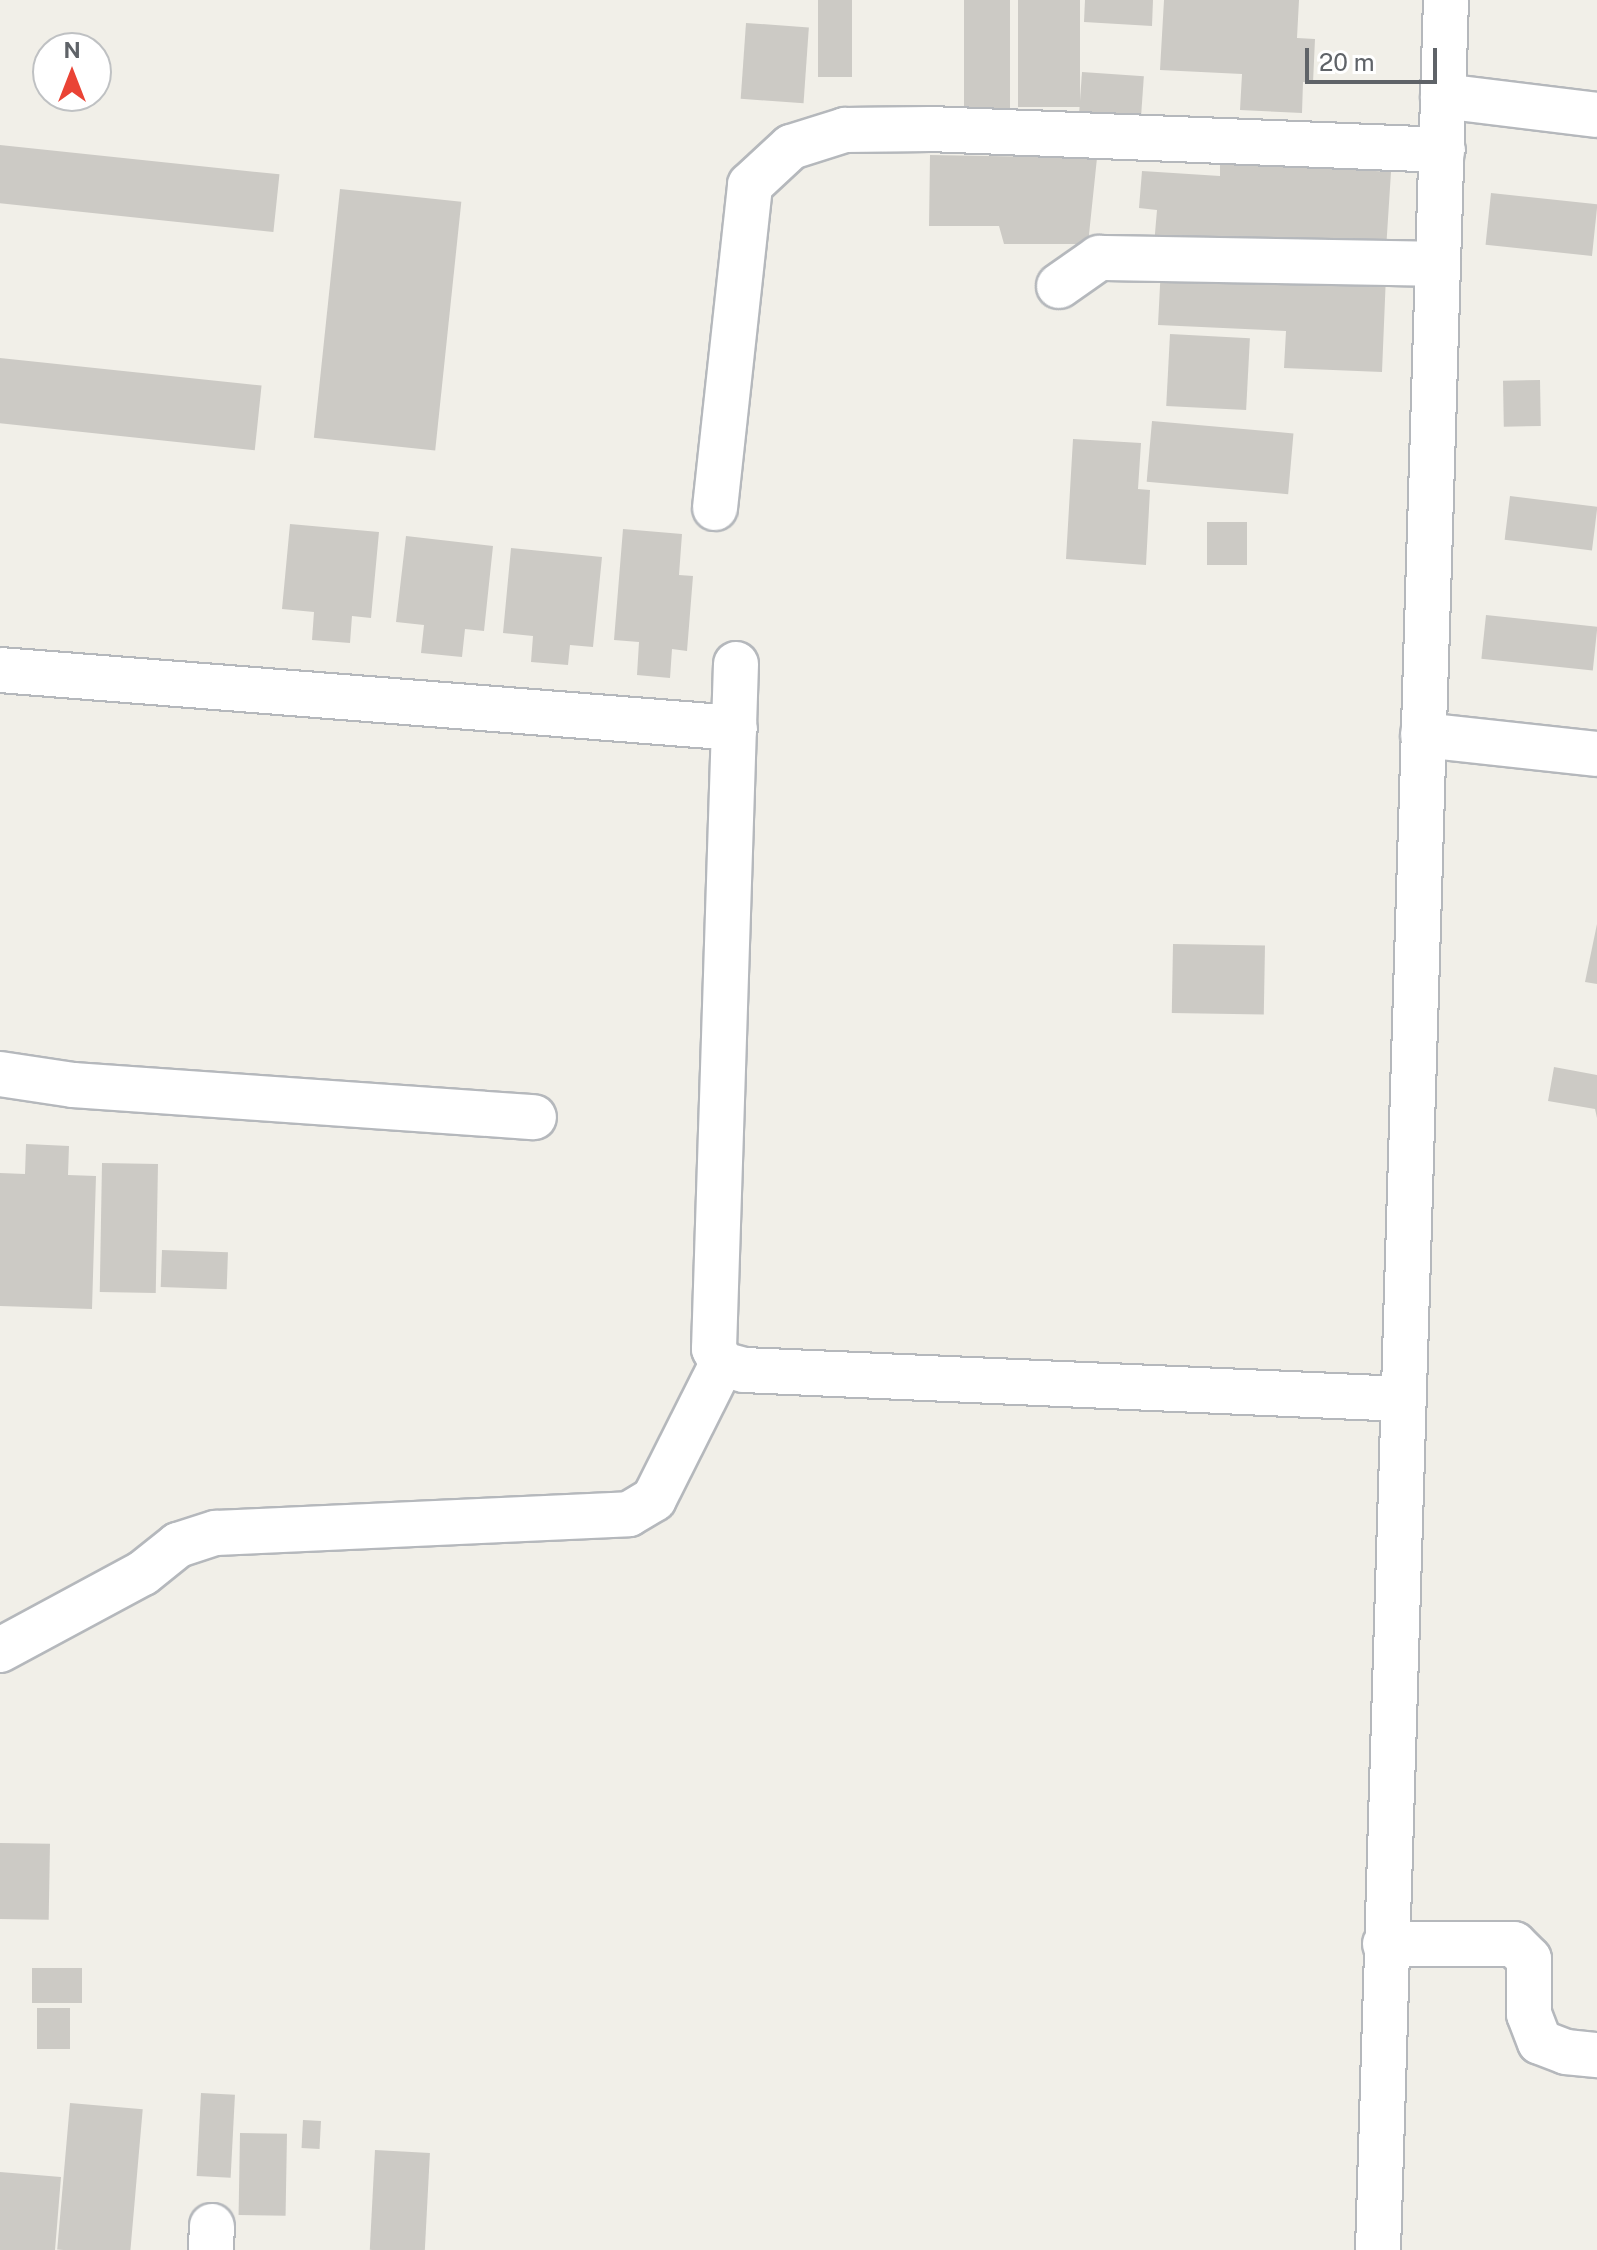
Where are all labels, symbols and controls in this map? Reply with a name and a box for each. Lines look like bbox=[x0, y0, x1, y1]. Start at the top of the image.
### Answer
north arrow bbox=[32, 32, 112, 112]
scale bar bbox=[1309, 32, 1441, 82]
text: N bbox=[63, 37, 81, 63]
text: 20 m bbox=[1319, 48, 1375, 76]

